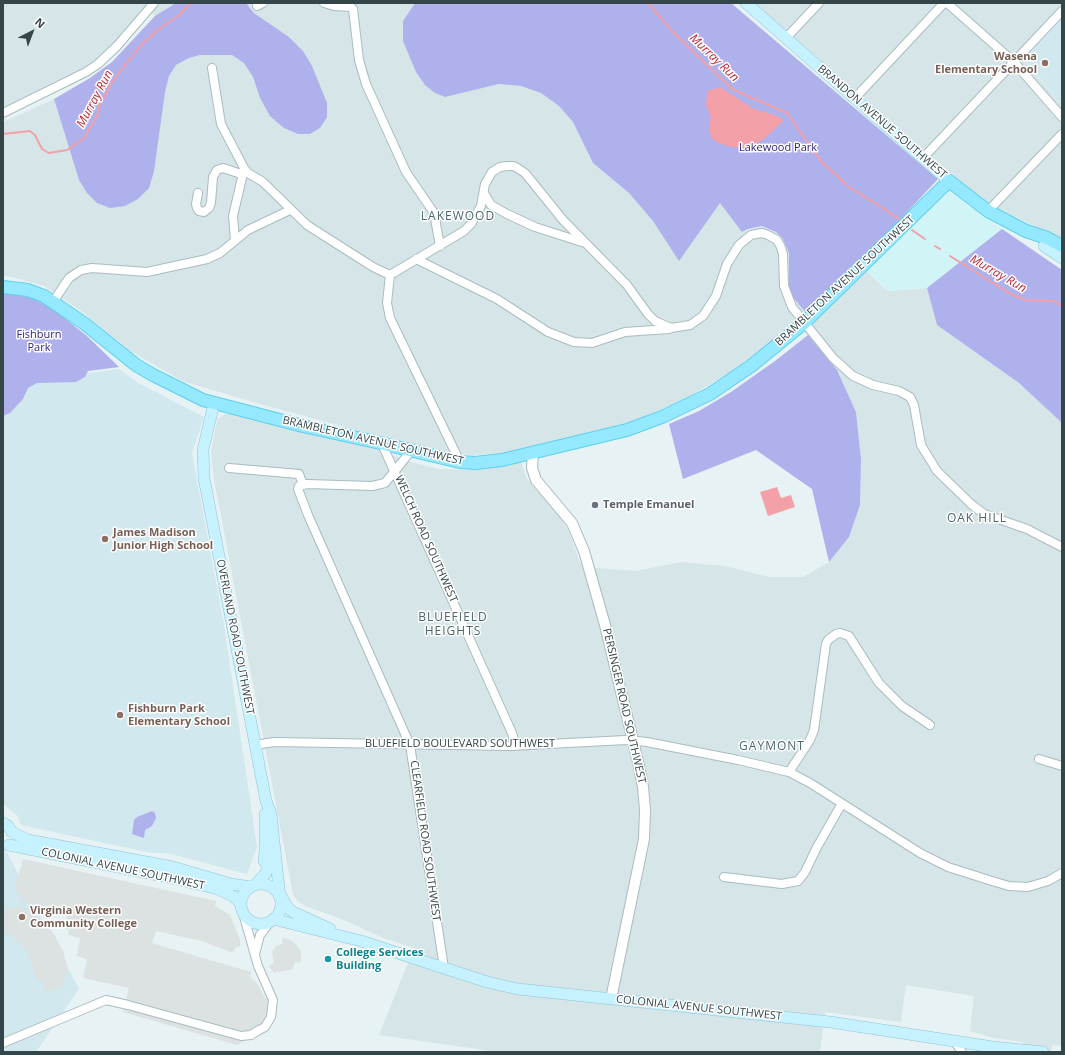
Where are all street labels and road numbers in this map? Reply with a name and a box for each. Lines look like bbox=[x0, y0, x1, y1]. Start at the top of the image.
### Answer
street label: BRANDON AVENUE SOUTHWEST bbox=[815, 62, 949, 182]
street label: BRAMBLETON AVENUE SOUTHWEST bbox=[773, 213, 917, 349]
street label: BRAMBLETON AVENUE SOUTHWEST bbox=[281, 414, 465, 468]
street label: WELCH ROAD SOUTHWEST bbox=[392, 473, 460, 605]
street label: OVERLAND ROAD SOUTHWEST bbox=[213, 558, 257, 716]
street label: PERSINGER ROAD SOUTHWEST bbox=[600, 627, 648, 785]
street label: BLUEFIELD BOULEVARD SOUTHWEST bbox=[365, 737, 555, 751]
street label: CLEARFIELD ROAD SOUTHWEST bbox=[407, 760, 443, 922]
street label: COLONIAL AVENUE SOUTHWEST bbox=[40, 845, 206, 893]
street label: COLONIAL AVENUE SOUTHWEST bbox=[615, 993, 783, 1023]

